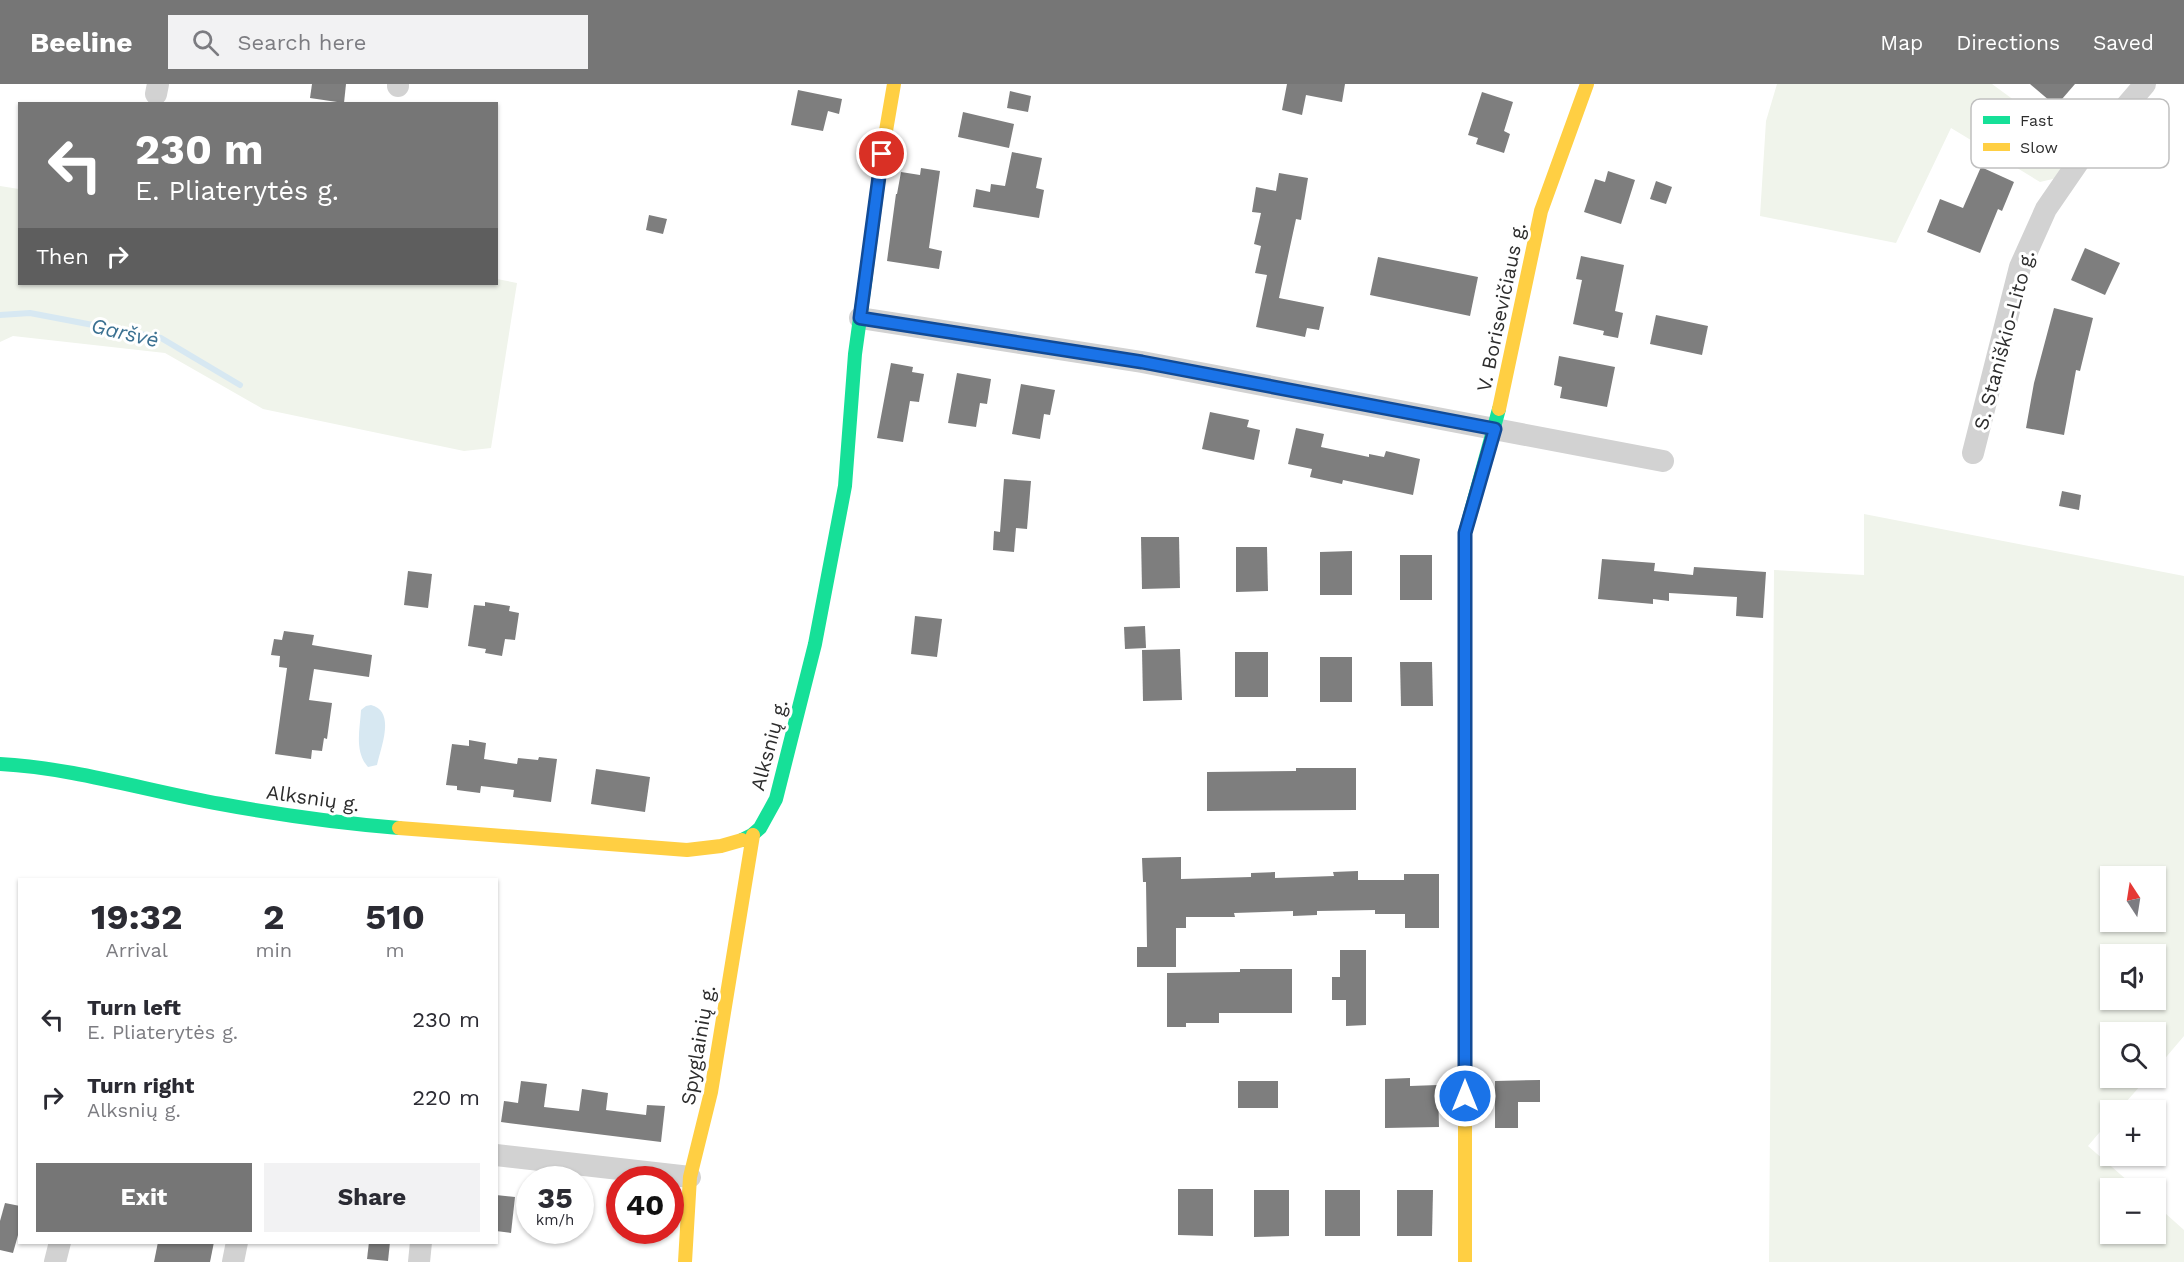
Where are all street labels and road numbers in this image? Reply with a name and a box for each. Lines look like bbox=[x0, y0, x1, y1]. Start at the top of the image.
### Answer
street label: V. Borisevičiaus g. bbox=[1471, 220, 1531, 394]
street label: S. Staniškio-Lito g. bbox=[1968, 248, 2040, 432]
street label: Alksnių g. bbox=[745, 697, 793, 793]
street label: Alksnių g. bbox=[265, 780, 361, 816]
street label: Spyglainių g. bbox=[676, 983, 720, 1107]

